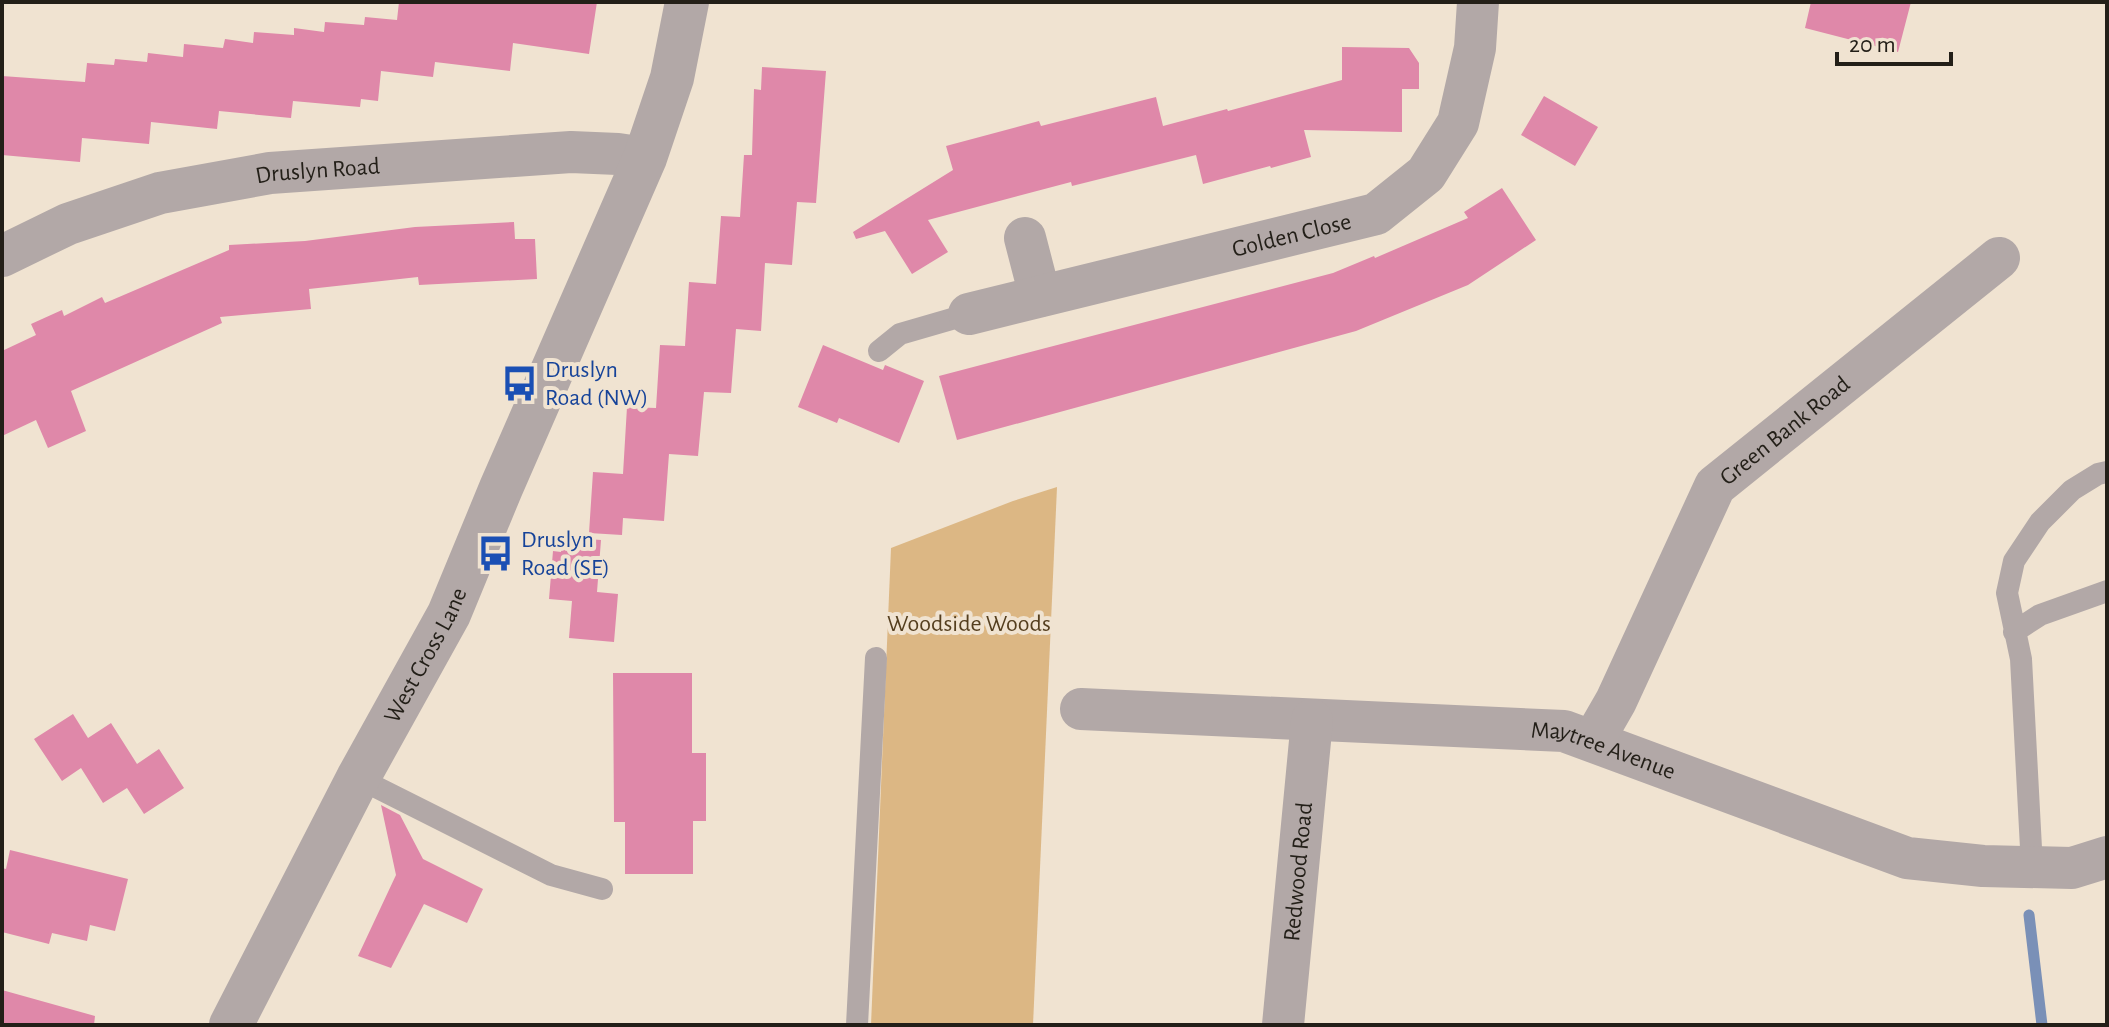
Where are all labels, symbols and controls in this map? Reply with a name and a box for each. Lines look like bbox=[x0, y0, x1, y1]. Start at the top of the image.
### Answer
scale bar bbox=[1837, 16, 1951, 66]
text: 20 m bbox=[1849, 33, 1896, 57]
street label: Druslyn Road bbox=[254, 154, 381, 188]
street label: Golden Close bbox=[1230, 210, 1354, 262]
place label: Druslyn Road (NW) bbox=[545, 358, 648, 410]
bus stop icon: Druslyn Road (NW) bbox=[500, 364, 538, 402]
street label: Green Bank Road bbox=[1716, 372, 1855, 490]
place label: Druslyn Road (SE) bbox=[521, 528, 610, 580]
bus stop icon: Druslyn Road (SE) bbox=[476, 534, 514, 572]
street label: West Cross Lane bbox=[380, 584, 472, 727]
park label: Woodside Woods bbox=[887, 612, 1051, 636]
street label: Maytree Avenue bbox=[1530, 719, 1679, 784]
street label: Redwood Road bbox=[1280, 801, 1317, 942]

